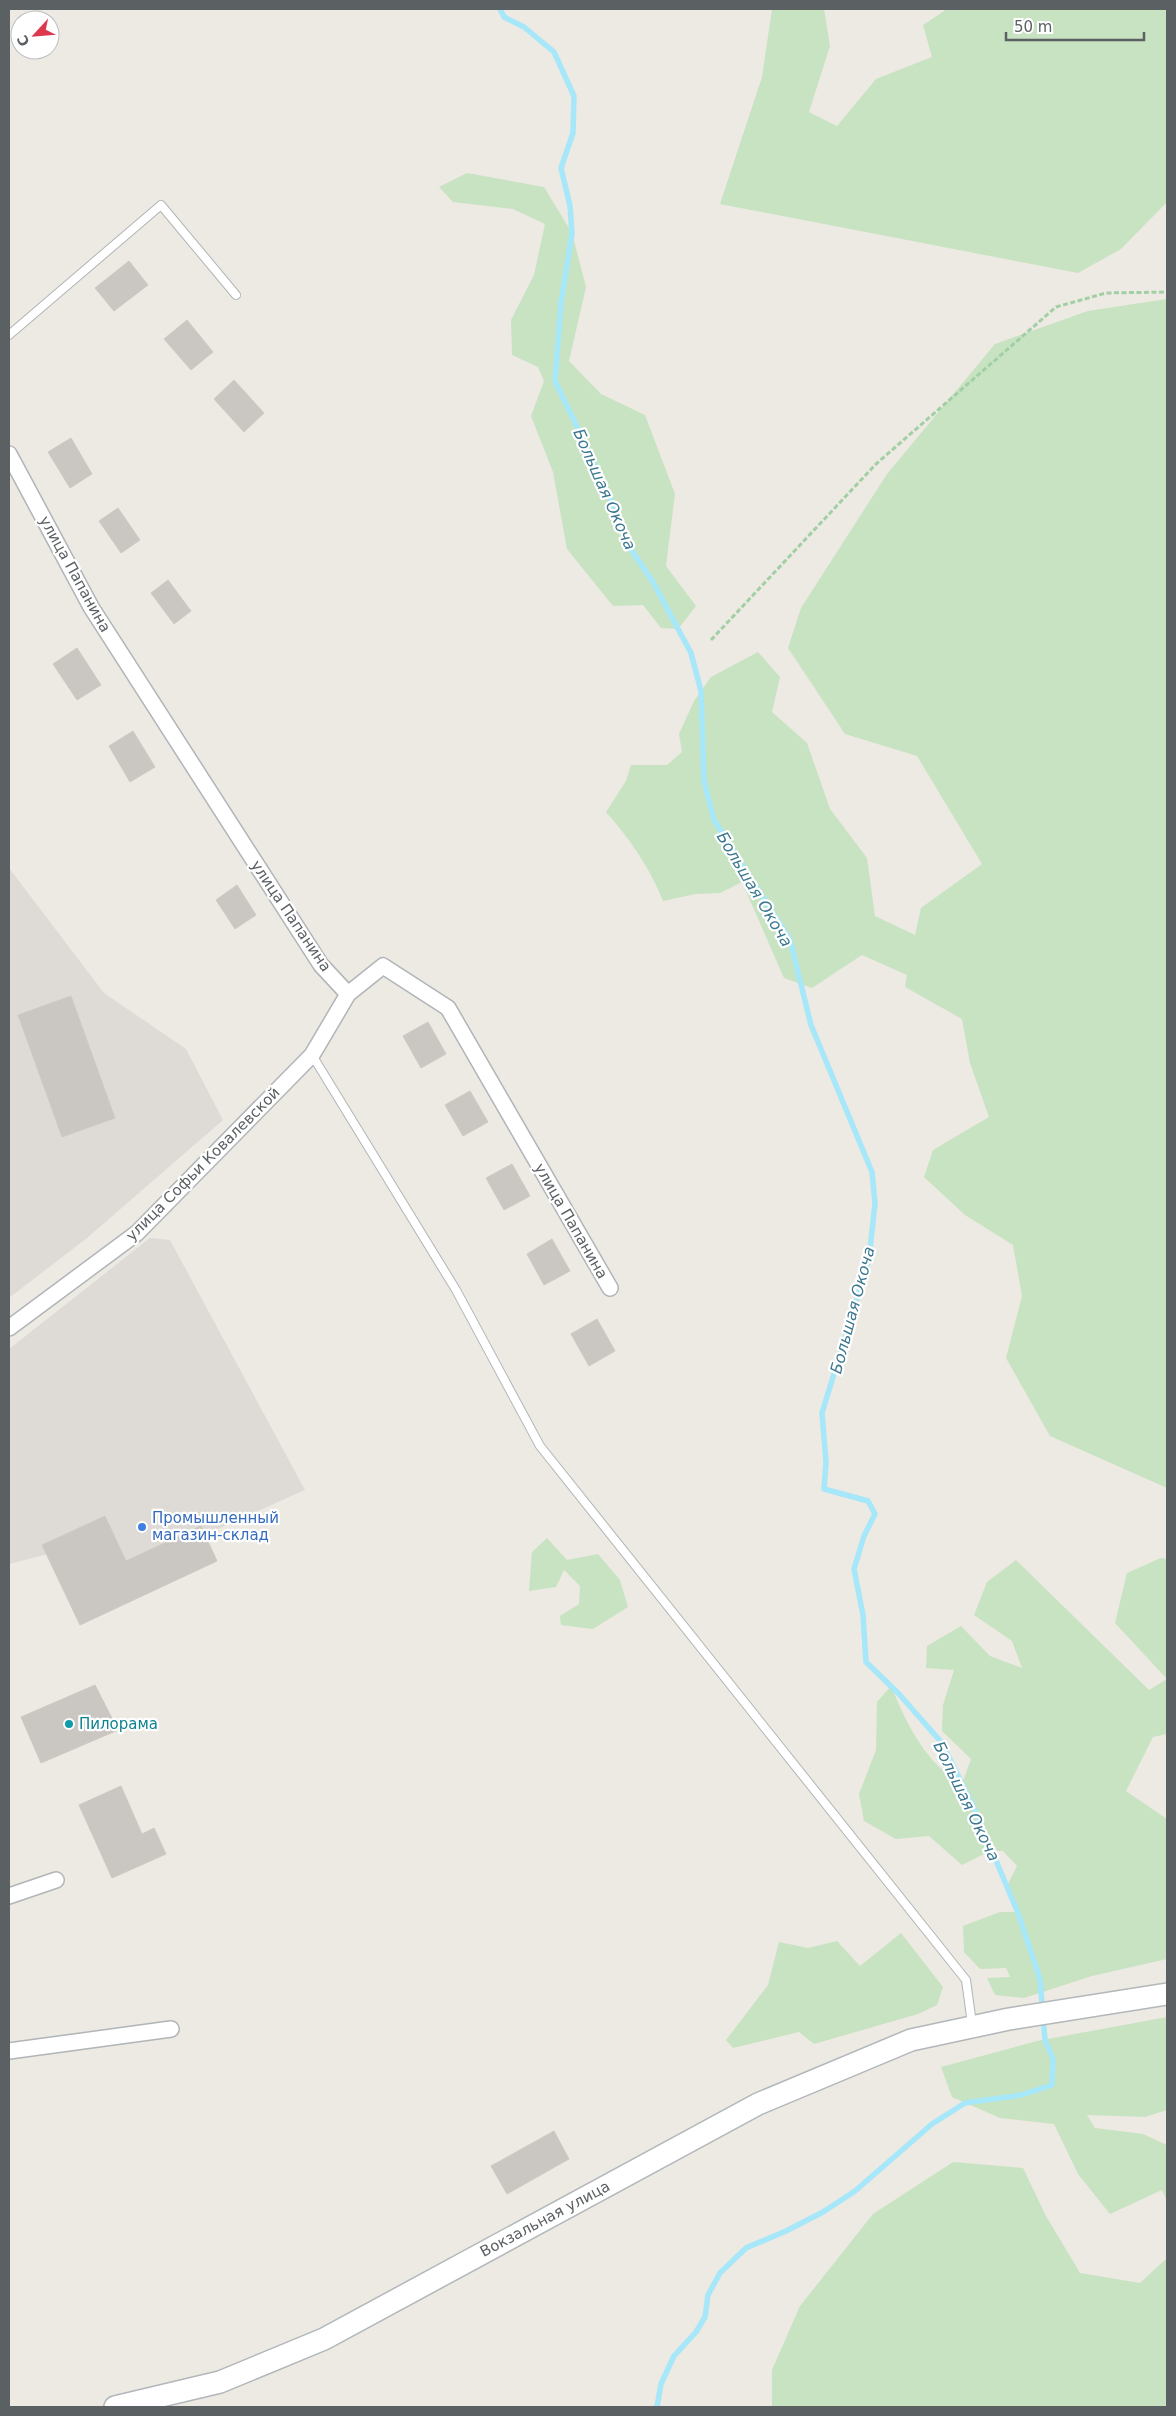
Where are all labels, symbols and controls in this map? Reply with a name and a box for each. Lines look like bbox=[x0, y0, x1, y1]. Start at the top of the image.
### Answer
north arrow bbox=[10, 10, 60, 60]
scale bar bbox=[1006, 10, 1144, 42]
text: 50 m bbox=[1014, 18, 1052, 36]
text: С bbox=[14, 33, 33, 49]
water label: Большая Окоча bbox=[569, 426, 640, 553]
street label: улица Папанина bbox=[36, 513, 114, 635]
water label: Большая Окоча bbox=[713, 828, 796, 950]
street label: улица Папанина bbox=[247, 857, 335, 975]
street label: улица Софьи Ковалевской bbox=[122, 1083, 284, 1245]
street label: улица Папанина bbox=[531, 1160, 611, 1282]
water label: Большая Окоча bbox=[826, 1244, 879, 1376]
place label: Промышленный магазин-склад bbox=[152, 1509, 279, 1544]
marker: Промышленный магазин-склад bbox=[136, 1521, 148, 1533]
place label: Пилорама bbox=[79, 1715, 158, 1733]
marker: Пилорама bbox=[63, 1718, 75, 1730]
water label: Большая Окоча bbox=[929, 1738, 1004, 1864]
street label: Вокзальная улица bbox=[477, 2177, 613, 2261]

